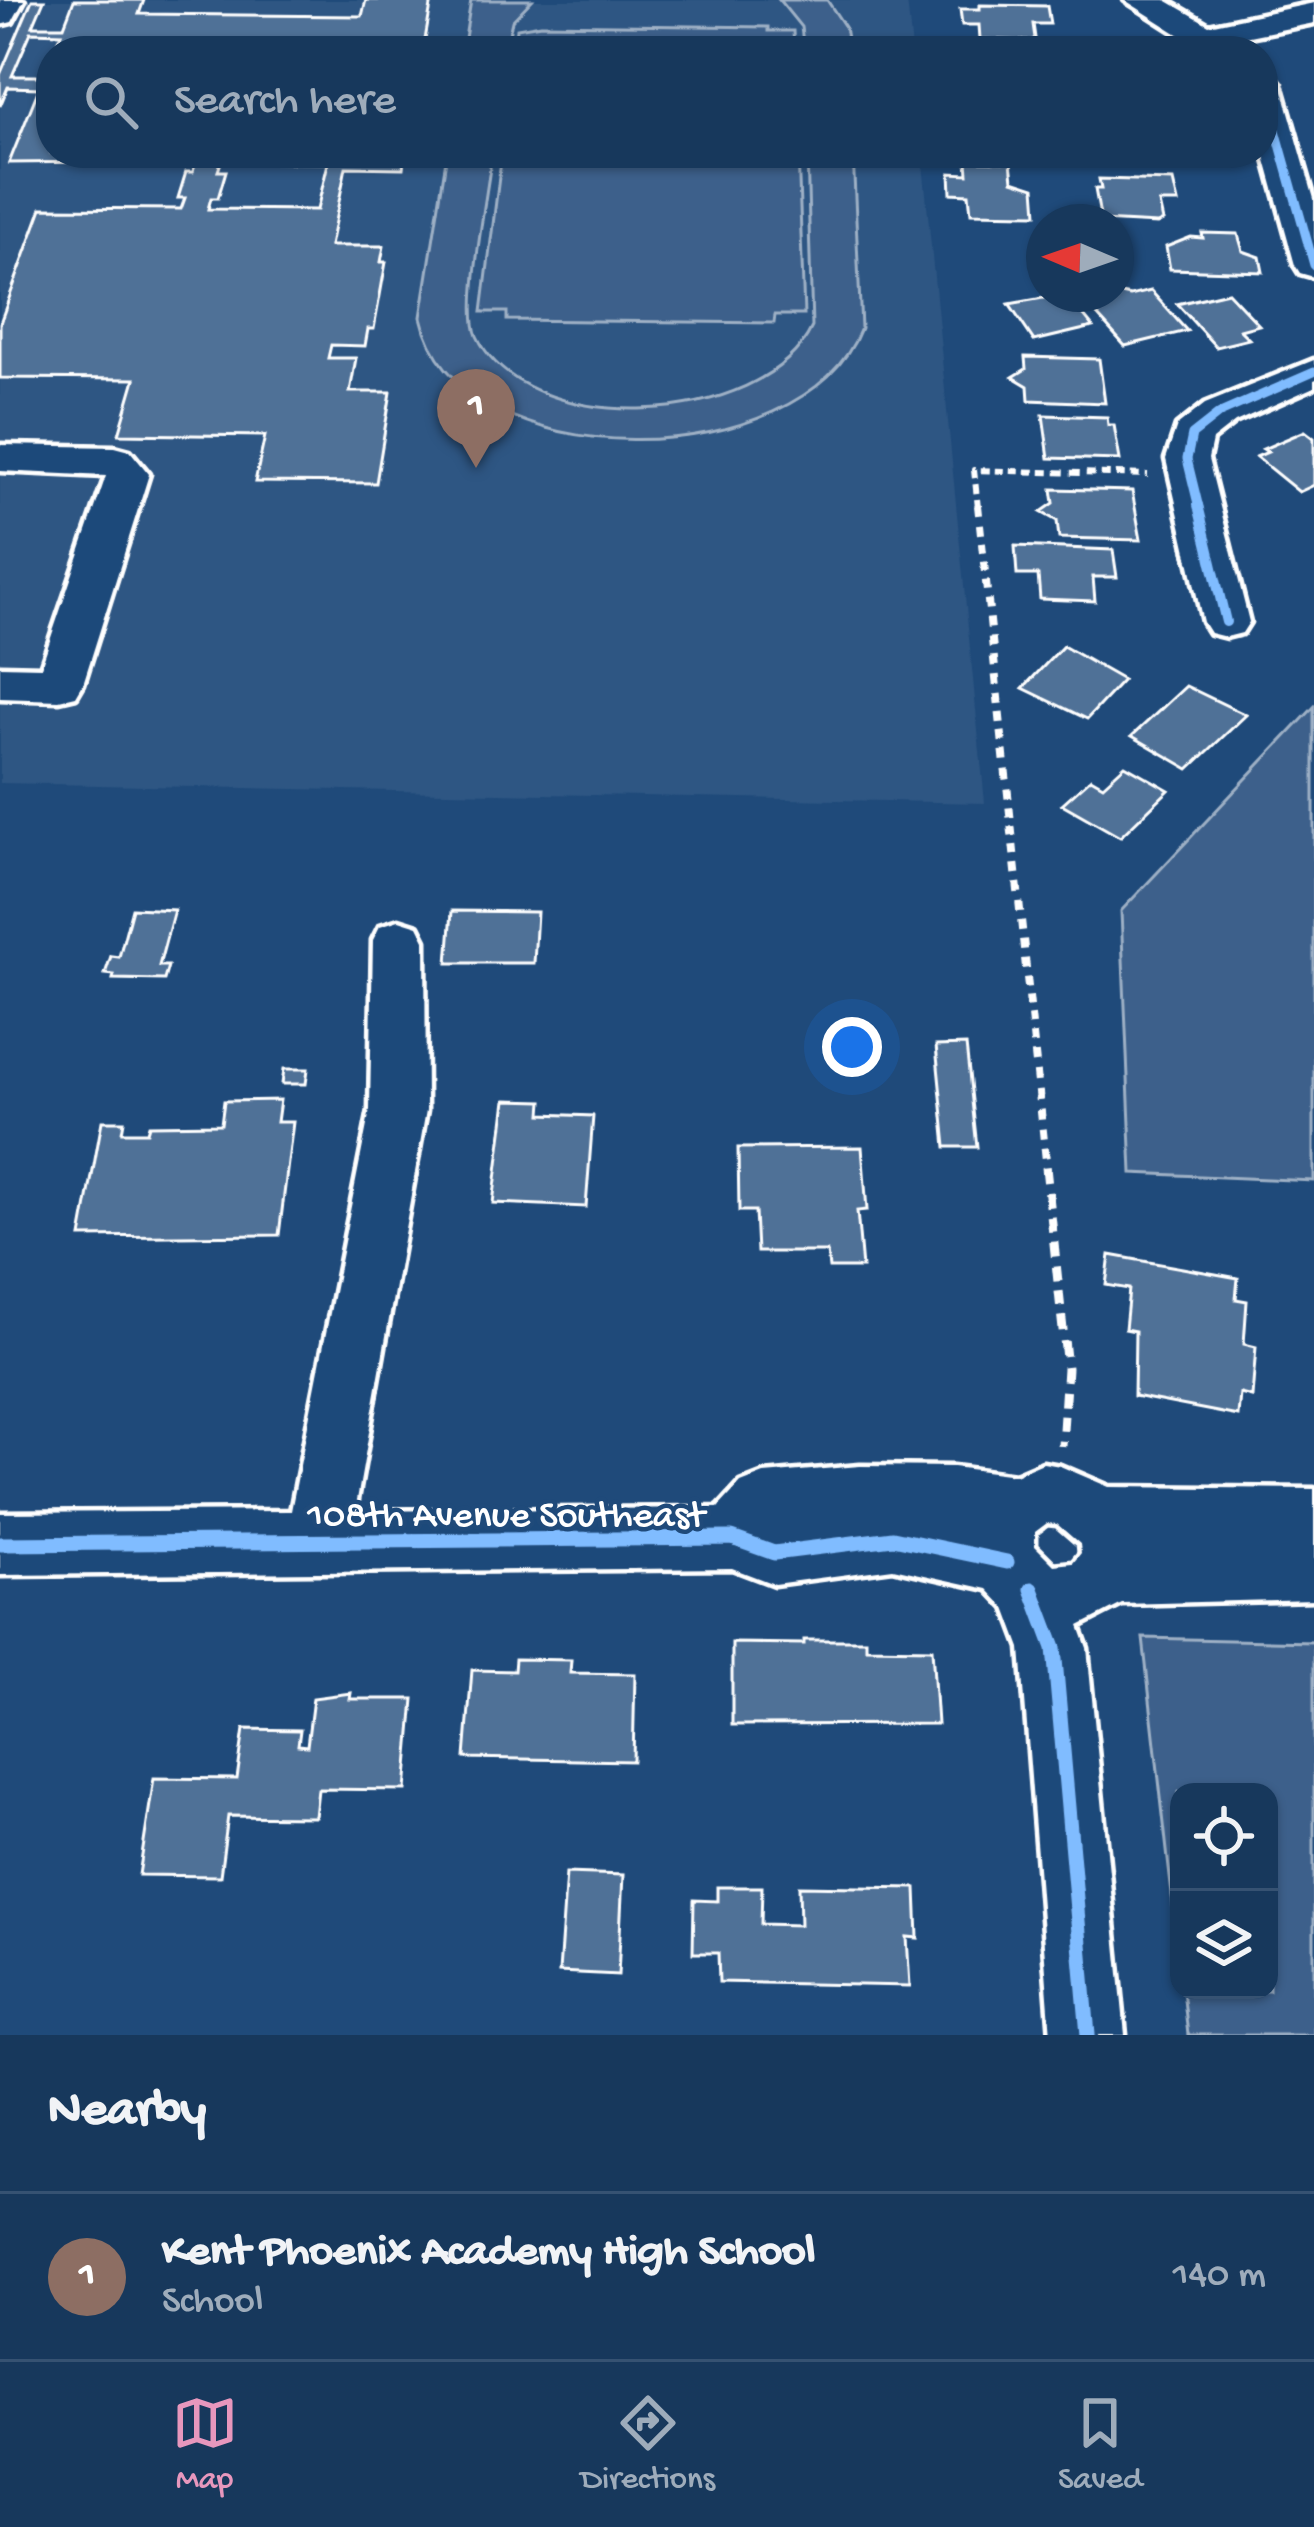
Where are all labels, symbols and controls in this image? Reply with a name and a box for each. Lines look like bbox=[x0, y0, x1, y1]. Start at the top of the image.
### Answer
search box bbox=[36, 36, 1278, 168]
icon: search bbox=[78, 69, 144, 135]
text: Search here bbox=[174, 76, 396, 129]
north arrow bbox=[1026, 204, 1134, 312]
pin: 1 bbox=[437, 369, 515, 468]
your location bbox=[822, 1017, 882, 1077]
street label: 108th Avenue Southeast bbox=[306, 1495, 708, 1541]
map controls bbox=[1170, 1783, 1278, 1999]
button: locate bbox=[1170, 1783, 1278, 1891]
button: layers bbox=[1170, 1891, 1278, 1999]
text: Nearby bbox=[48, 2083, 206, 2143]
text: Kent Phoenix Academy High School bbox=[162, 2227, 815, 2280]
text: 1 bbox=[79, 2254, 95, 2300]
text: 140 m bbox=[1173, 2254, 1266, 2300]
text: School bbox=[162, 2280, 263, 2326]
tab: Map bbox=[172, 2390, 238, 2500]
tab: Directions bbox=[581, 2390, 715, 2500]
tab: Saved bbox=[1058, 2390, 1142, 2500]

